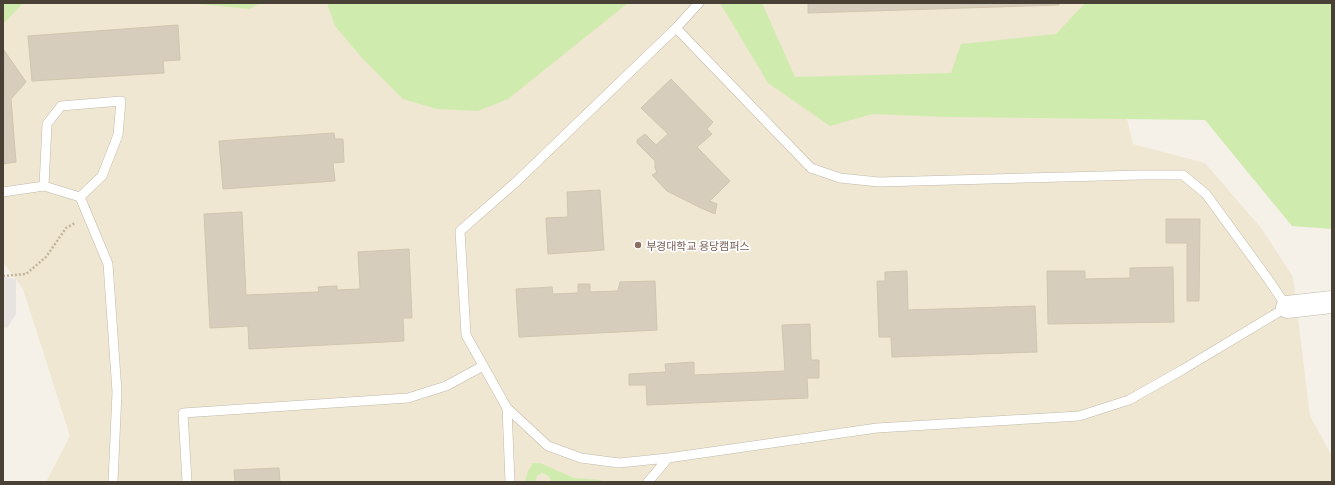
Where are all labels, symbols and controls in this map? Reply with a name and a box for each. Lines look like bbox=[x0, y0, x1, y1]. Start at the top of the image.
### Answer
place label: 부경대학교 용당캠퍼스 bbox=[646, 239, 749, 252]
marker: 부경대학교 용당캠퍼스 bbox=[633, 240, 643, 250]

